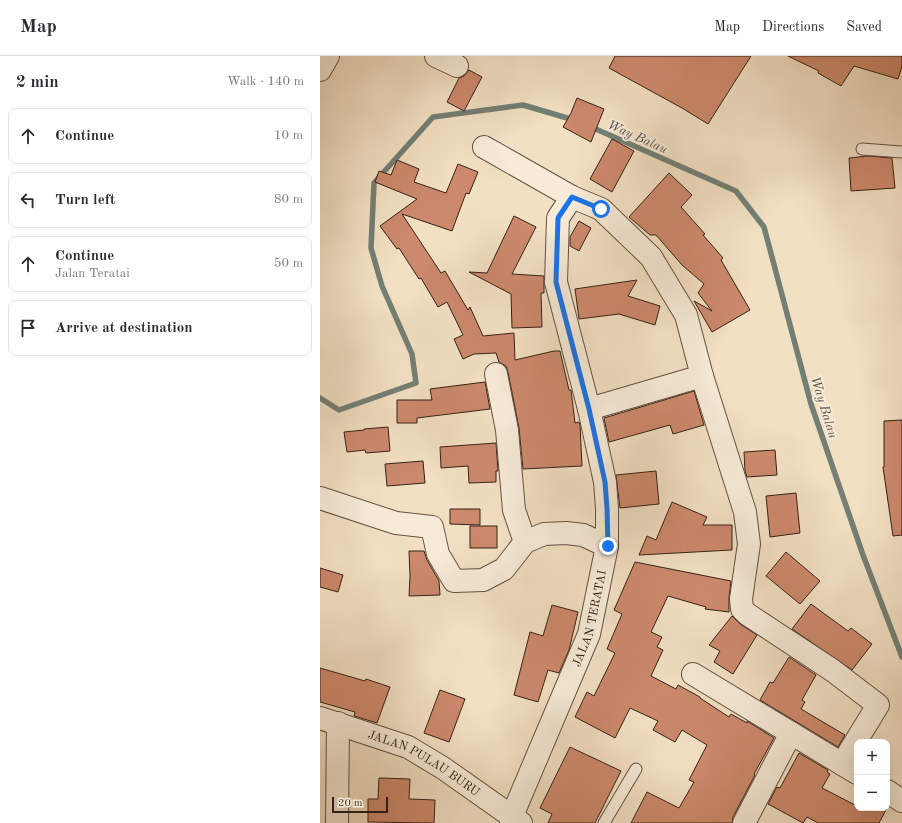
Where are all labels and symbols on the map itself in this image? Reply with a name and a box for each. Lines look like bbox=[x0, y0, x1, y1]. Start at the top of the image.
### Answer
water label: Way Balau bbox=[605, 118, 670, 157]
route start bbox=[592, 200, 610, 218]
water label: Way Balau bbox=[808, 375, 839, 441]
route end bbox=[599, 537, 617, 555]
street label: JALAN TERATAI bbox=[571, 569, 609, 669]
street label: JALAN PULAU BURU bbox=[366, 729, 482, 799]
scale bar bbox=[332, 795, 388, 814]

